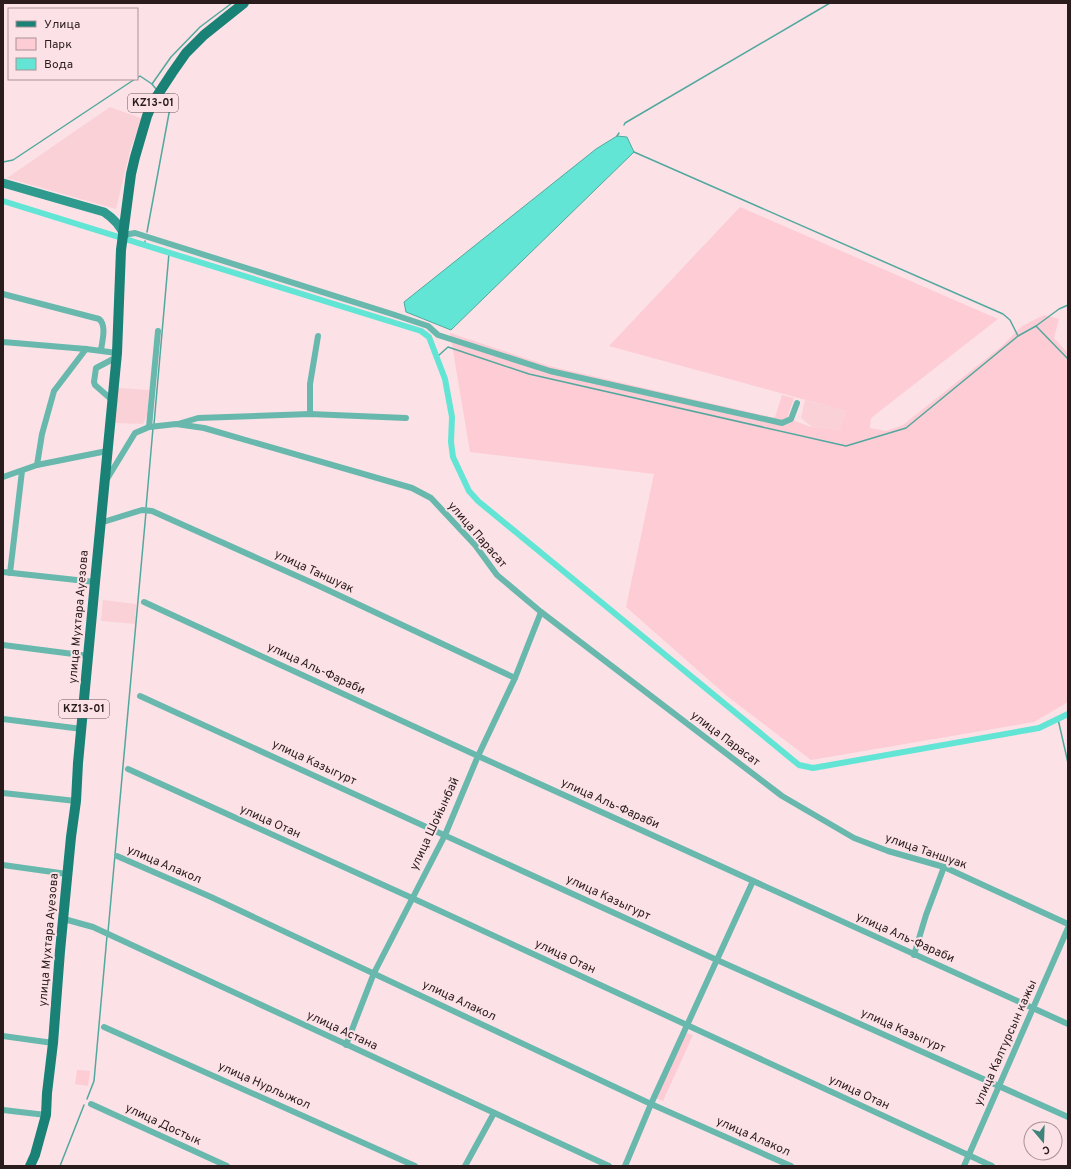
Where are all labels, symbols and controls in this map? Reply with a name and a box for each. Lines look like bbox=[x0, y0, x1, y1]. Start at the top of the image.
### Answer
legend bbox=[8, 8, 138, 80]
text: Улица bbox=[44, 17, 80, 33]
text: Парк bbox=[44, 37, 72, 53]
text: Вода bbox=[44, 57, 73, 73]
road number: KZ13-01 bbox=[128, 94, 178, 112]
street label: улица Парасат bbox=[444, 498, 511, 572]
street label: улица Таншуак bbox=[272, 547, 357, 598]
street label: улица Мухтара Ауезова bbox=[65, 550, 93, 684]
street label: улица Аль-Фараби bbox=[264, 639, 368, 699]
road number: KZ13-01 bbox=[59, 700, 109, 718]
street label: улица Парасат bbox=[687, 708, 763, 771]
street label: улица Казыгурт bbox=[269, 736, 359, 790]
street label: улица Шойынбай bbox=[406, 775, 464, 873]
street label: улица Аль-Фараби bbox=[558, 775, 662, 833]
street label: улица Отан bbox=[237, 801, 303, 843]
street label: улица Таншуак bbox=[883, 830, 969, 874]
street label: улица Алакол bbox=[124, 842, 204, 888]
street label: улица Казыгурт bbox=[563, 871, 653, 925]
street label: улица Мухтара Ауезова bbox=[35, 873, 63, 1007]
street label: улица Аль-Фараби bbox=[853, 909, 957, 967]
street label: улица Отан bbox=[532, 936, 598, 978]
street label: улица Алакол bbox=[420, 977, 498, 1025]
street label: улица Калтурсын кажы bbox=[971, 978, 1041, 1108]
street label: улица Казыгурт bbox=[858, 1005, 949, 1057]
street label: улица Астана bbox=[304, 1008, 380, 1054]
street label: улица Нурлыжол bbox=[215, 1058, 313, 1114]
street label: улица Отан bbox=[826, 1072, 892, 1114]
street label: улица Достык bbox=[122, 1100, 204, 1150]
street label: улица Алакол bbox=[713, 1113, 793, 1161]
north arrow bbox=[1023, 1121, 1063, 1161]
text: С bbox=[1040, 1142, 1052, 1157]

